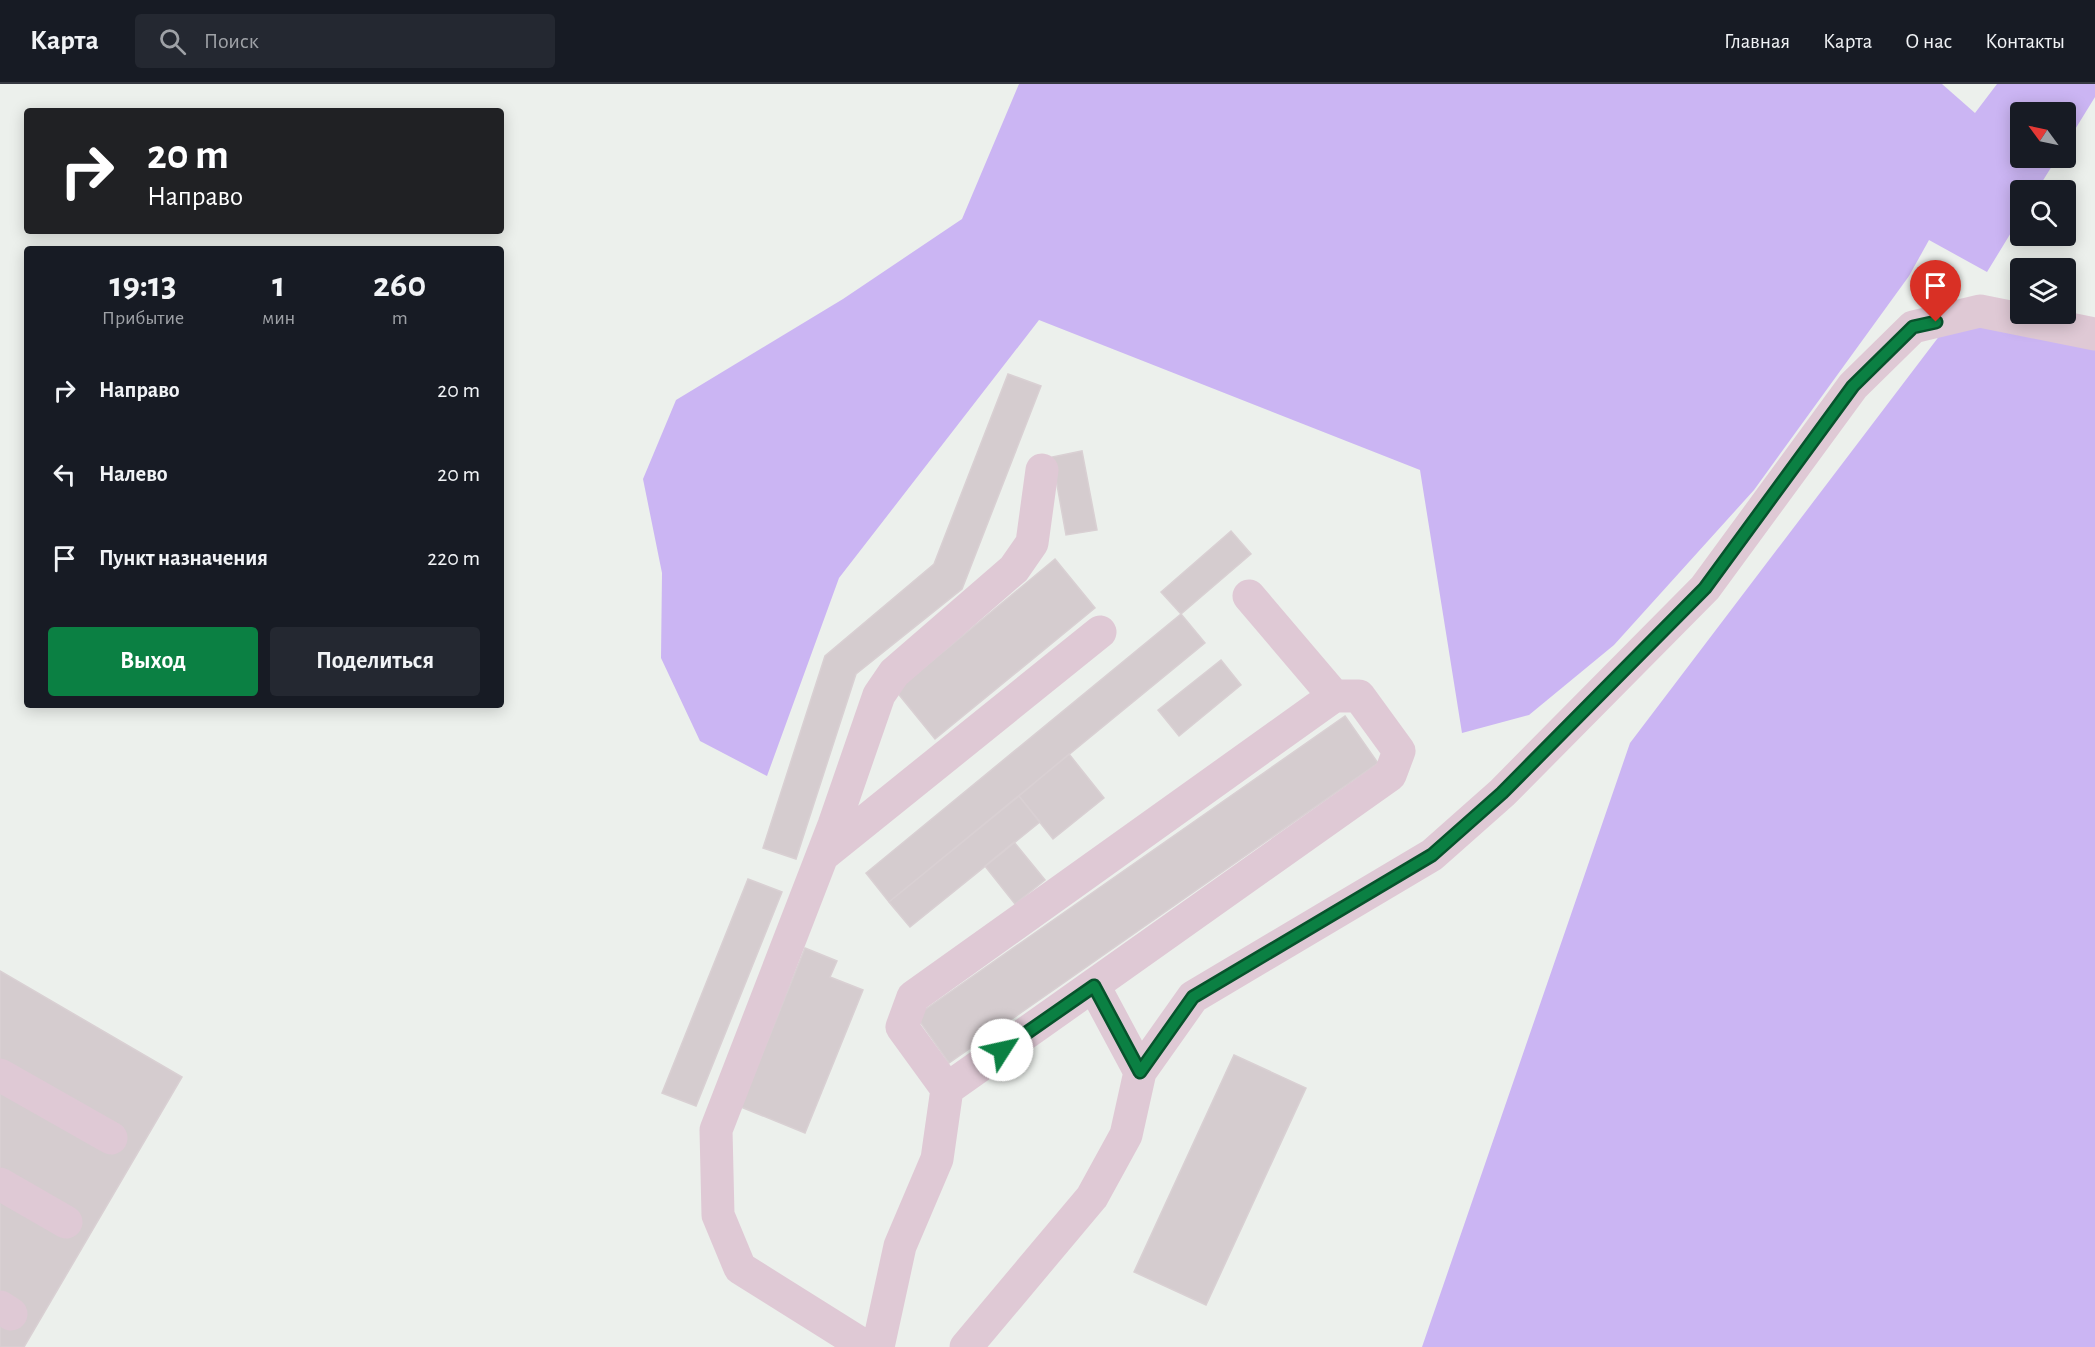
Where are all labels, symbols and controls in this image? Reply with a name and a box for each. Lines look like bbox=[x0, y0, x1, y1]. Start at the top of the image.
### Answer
search box bbox=[135, 14, 555, 68]
icon: search bbox=[156, 25, 189, 58]
text: Карта bbox=[30, 27, 99, 55]
text: Поиск bbox=[204, 30, 259, 52]
text: Главная bbox=[1724, 31, 1790, 52]
text: Карта bbox=[1823, 31, 1872, 52]
text: О нас bbox=[1905, 31, 1952, 52]
text: Контакты bbox=[1985, 31, 2065, 52]
north arrow bbox=[2010, 102, 2076, 168]
map controls bbox=[2010, 102, 2076, 324]
icon: right bbox=[48, 132, 126, 210]
text: 20 m bbox=[147, 134, 229, 176]
button: search bbox=[2010, 180, 2076, 246]
text: Направо bbox=[147, 183, 243, 210]
button: layers bbox=[2010, 258, 2076, 324]
pin bbox=[1910, 260, 1961, 322]
text: 19:13 bbox=[109, 267, 177, 303]
text: 1 bbox=[272, 267, 285, 303]
text: 260 bbox=[373, 267, 426, 303]
icon: arrive bbox=[1919, 269, 1952, 302]
text: Прибытие bbox=[102, 308, 184, 328]
text: мин bbox=[262, 308, 295, 328]
text: m bbox=[392, 308, 408, 328]
icon: right bbox=[48, 374, 81, 407]
text: Направо bbox=[99, 379, 180, 401]
text: 20 m bbox=[437, 379, 480, 401]
icon: left bbox=[48, 458, 81, 491]
text: Налево bbox=[99, 463, 168, 485]
text: 20 m bbox=[437, 463, 480, 485]
icon: arrive bbox=[48, 542, 81, 575]
text: Пункт назначения bbox=[99, 547, 268, 569]
text: 220 m bbox=[427, 547, 480, 569]
button: Выход bbox=[48, 627, 258, 696]
button: Поделиться bbox=[270, 627, 480, 696]
position arrow bbox=[970, 1018, 1034, 1082]

